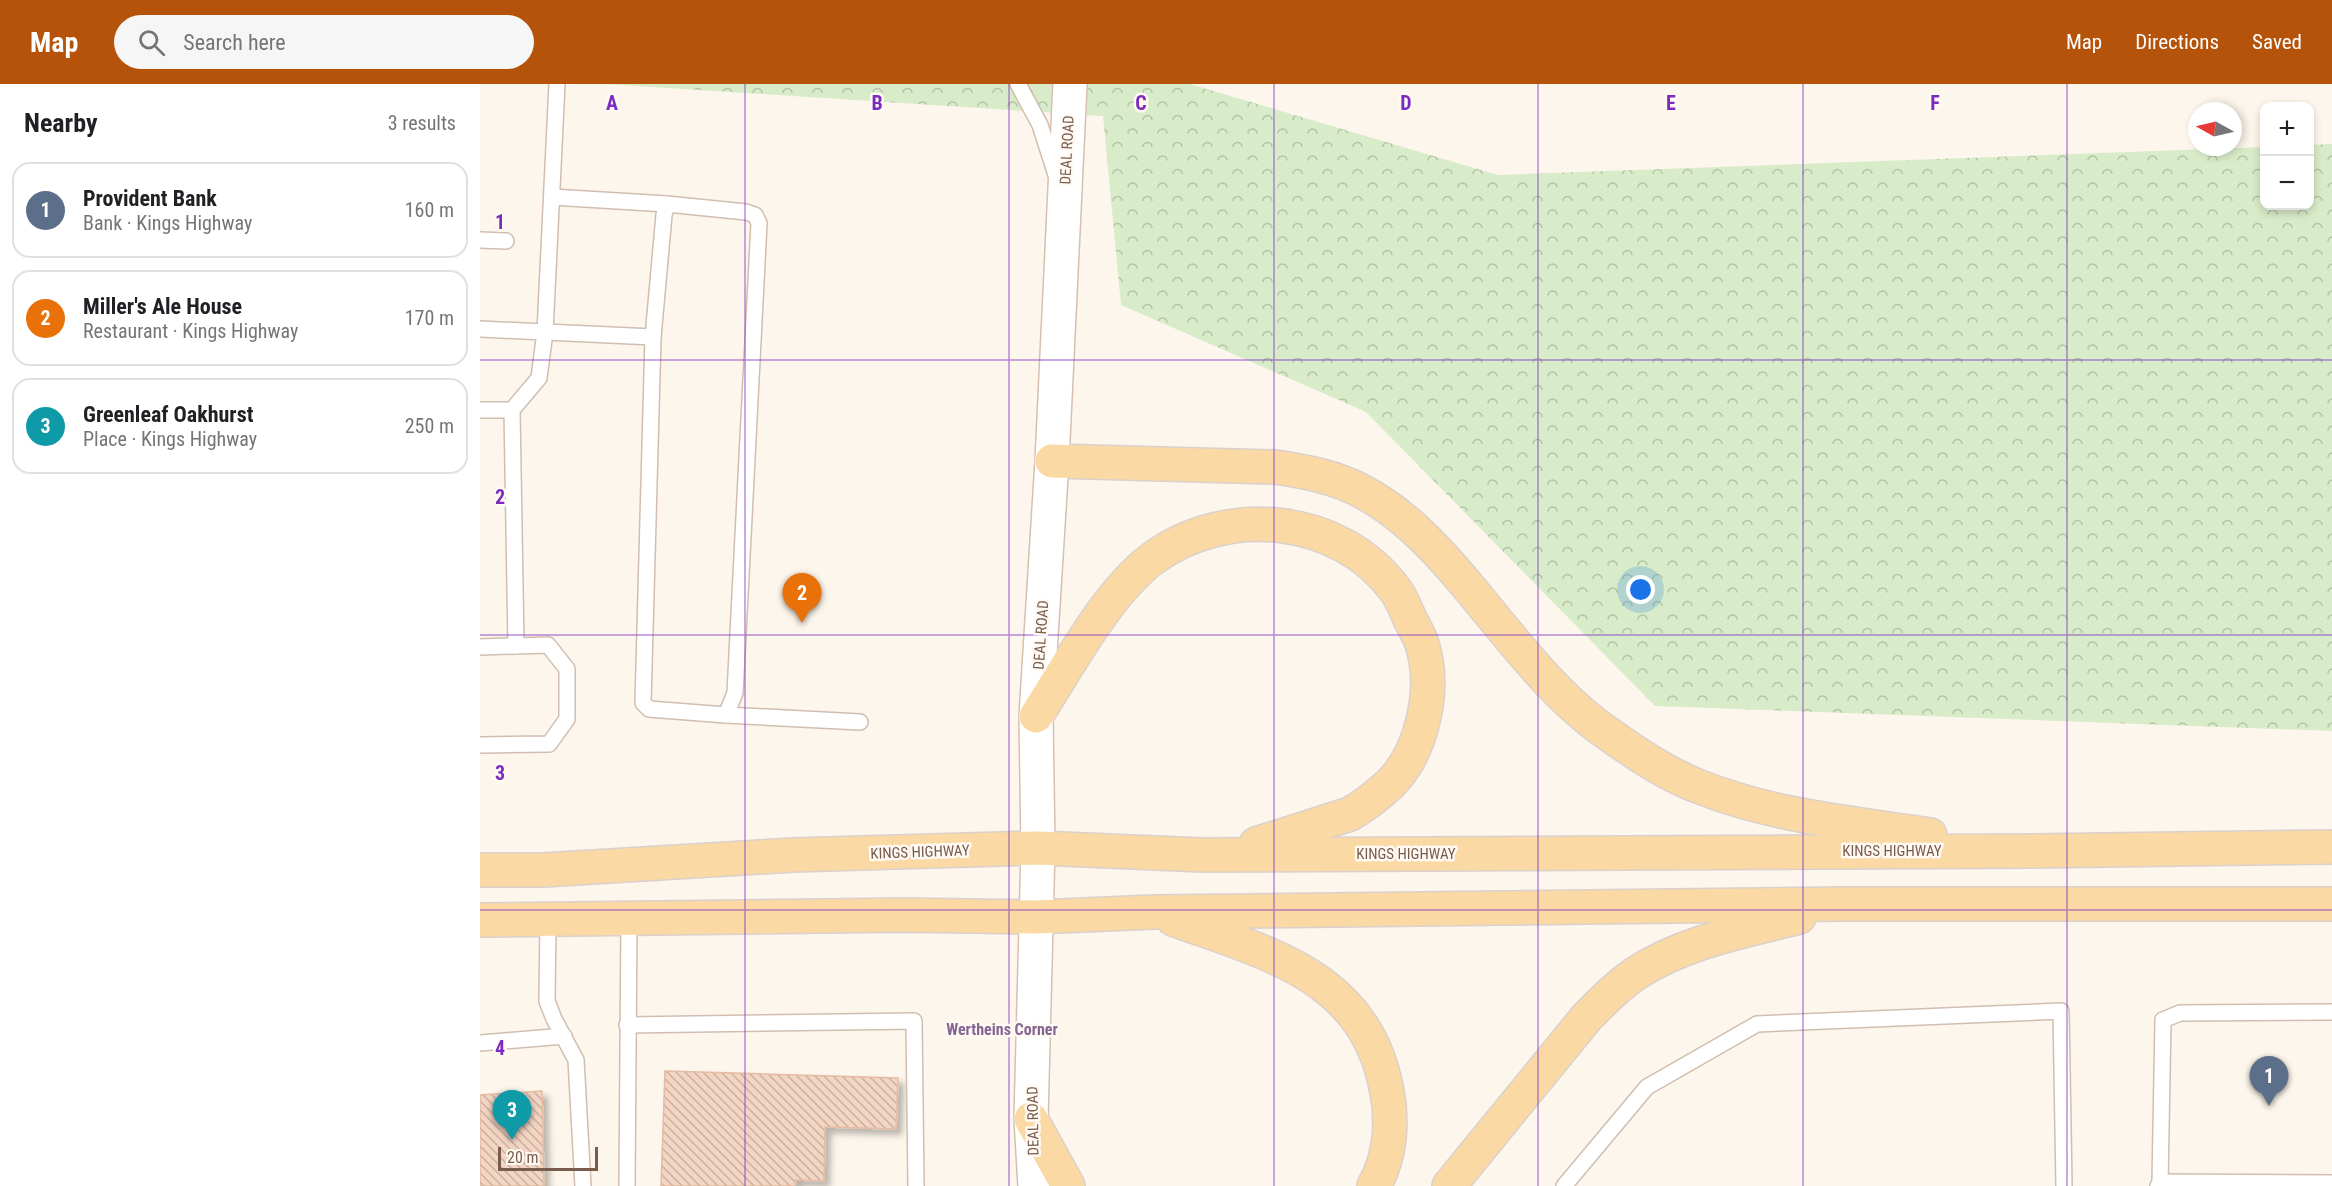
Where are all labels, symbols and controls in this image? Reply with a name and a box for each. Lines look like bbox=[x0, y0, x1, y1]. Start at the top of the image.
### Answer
search box bbox=[114, 15, 534, 69]
text: Map bbox=[30, 26, 78, 59]
icon: search bbox=[135, 26, 168, 59]
text: Search here bbox=[183, 30, 286, 55]
text: Map bbox=[2066, 30, 2102, 54]
text: Directions bbox=[2135, 30, 2219, 54]
text: Saved bbox=[2252, 30, 2302, 54]
text: A bbox=[606, 91, 618, 115]
text: B bbox=[871, 91, 883, 115]
text: C bbox=[1135, 91, 1147, 115]
text: D bbox=[1400, 91, 1412, 115]
text: E bbox=[1666, 91, 1676, 115]
text: F bbox=[1930, 91, 1940, 115]
north arrow bbox=[2188, 102, 2242, 156]
map controls bbox=[2260, 102, 2314, 210]
button: + bbox=[2260, 102, 2314, 156]
text: Nearby bbox=[24, 108, 98, 138]
text: 3 results bbox=[388, 111, 456, 135]
street label: DEAL ROAD bbox=[1056, 115, 1078, 185]
button: − bbox=[2260, 156, 2314, 210]
text: Provident Bank bbox=[83, 186, 217, 211]
text: 1 bbox=[40, 198, 51, 222]
text: 160 m bbox=[405, 198, 454, 222]
text: 1 bbox=[495, 210, 505, 234]
text: Bank · Kings Highway bbox=[83, 211, 252, 235]
text: Miller's Ale House bbox=[83, 294, 242, 319]
text: 2 bbox=[40, 306, 51, 330]
text: 170 m bbox=[405, 306, 454, 330]
text: Restaurant · Kings Highway bbox=[83, 319, 298, 343]
text: Greenleaf Oakhurst bbox=[83, 402, 253, 427]
text: 3 bbox=[40, 414, 51, 438]
text: 250 m bbox=[405, 414, 454, 438]
text: Place · Kings Highway bbox=[83, 427, 257, 451]
text: 2 bbox=[495, 485, 505, 509]
pin: 2 bbox=[782, 574, 822, 623]
your location bbox=[1626, 575, 1655, 604]
street label: DEAL ROAD bbox=[1030, 600, 1052, 670]
text: 3 bbox=[495, 761, 505, 785]
street label: KINGS HIGHWAY bbox=[870, 841, 970, 863]
street label: KINGS HIGHWAY bbox=[1842, 842, 1942, 860]
street label: KINGS HIGHWAY bbox=[1356, 845, 1456, 863]
district label: Wertheins Corner bbox=[946, 1020, 1058, 1039]
text: 4 bbox=[495, 1036, 505, 1060]
pin: 1 bbox=[2250, 1056, 2288, 1106]
street label: DEAL ROAD bbox=[1023, 1086, 1043, 1156]
pin: 3 bbox=[492, 1090, 531, 1140]
scale bar bbox=[498, 1144, 598, 1172]
text: 20 m bbox=[507, 1148, 539, 1167]

